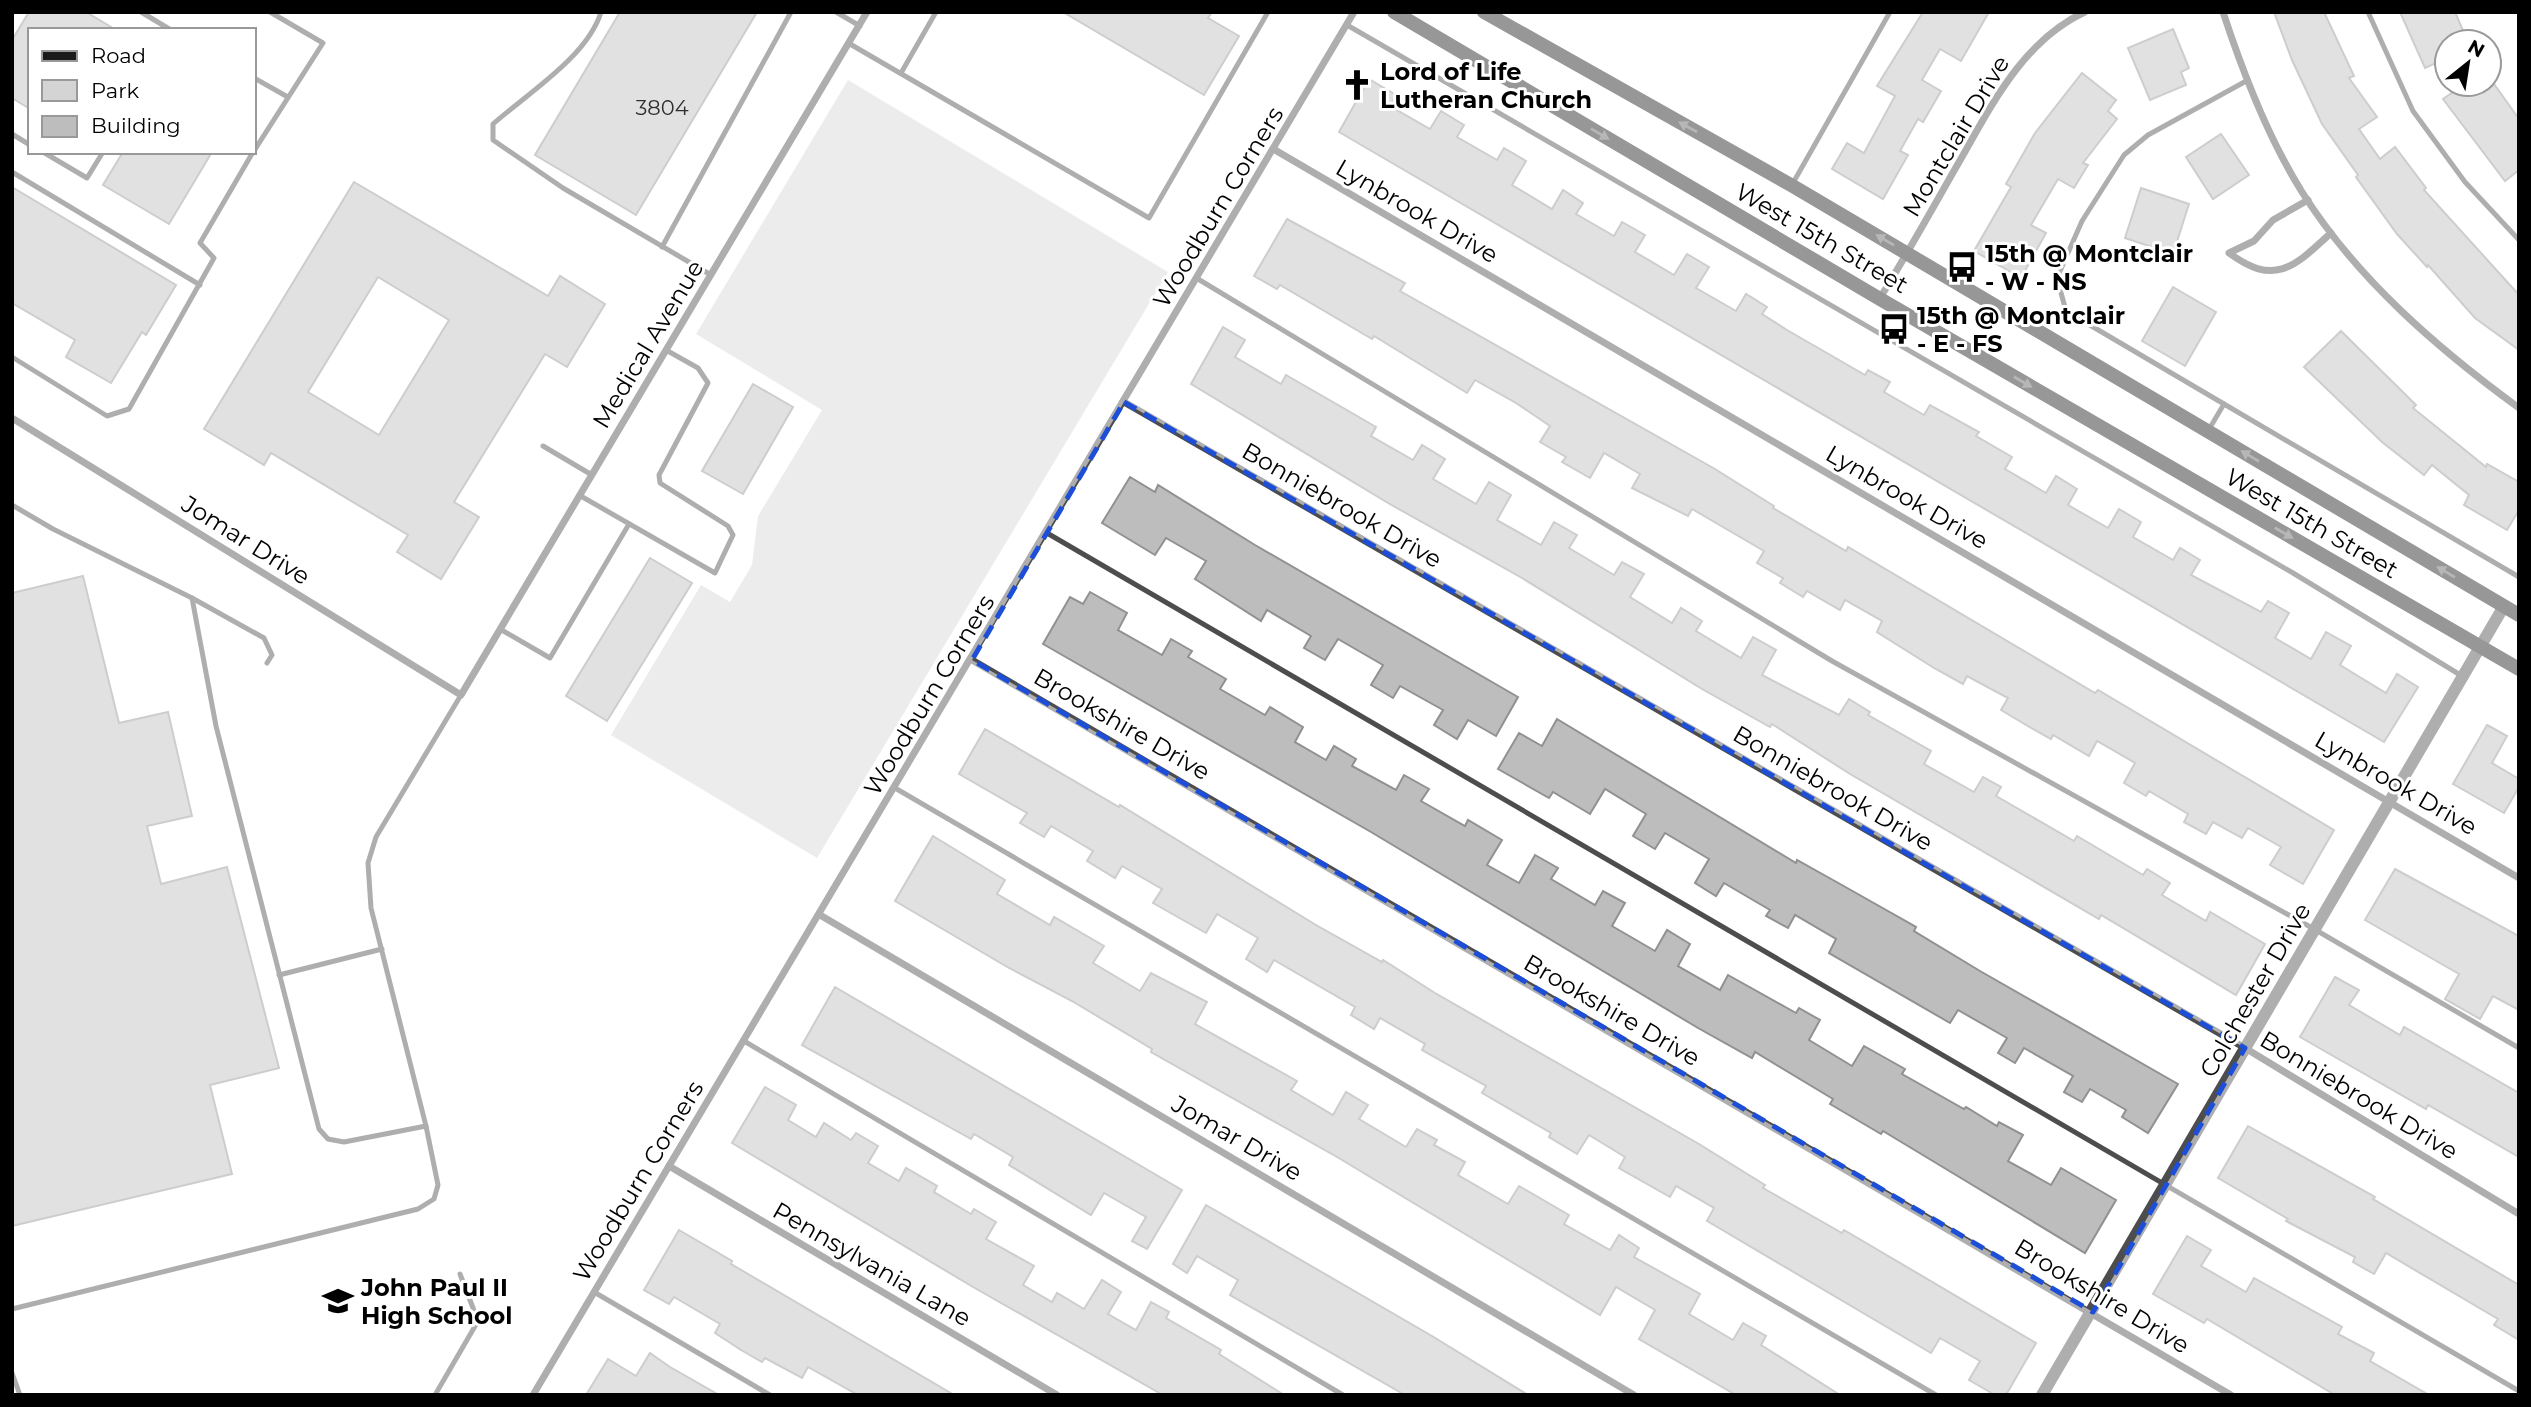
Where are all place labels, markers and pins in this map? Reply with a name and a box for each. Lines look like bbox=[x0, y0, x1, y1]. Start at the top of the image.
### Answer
place label: Lord of Life Lutheran Church bbox=[1380, 57, 1592, 114]
church icon: Lord of Life Lutheran Church bbox=[1340, 68, 1374, 102]
place label: 15th @ Montclair - W - NS bbox=[1985, 239, 2193, 296]
bus stop icon: 15th @ Montclair - W - NS bbox=[1945, 250, 1979, 284]
place label: 15th @ Montclair - E - FS bbox=[1917, 301, 2125, 358]
bus stop icon: 15th @ Montclair - E - FS bbox=[1877, 312, 1911, 346]
place label: John Paul II High School bbox=[360, 1273, 513, 1330]
school or university icon: John Paul II High School bbox=[321, 1284, 355, 1318]

